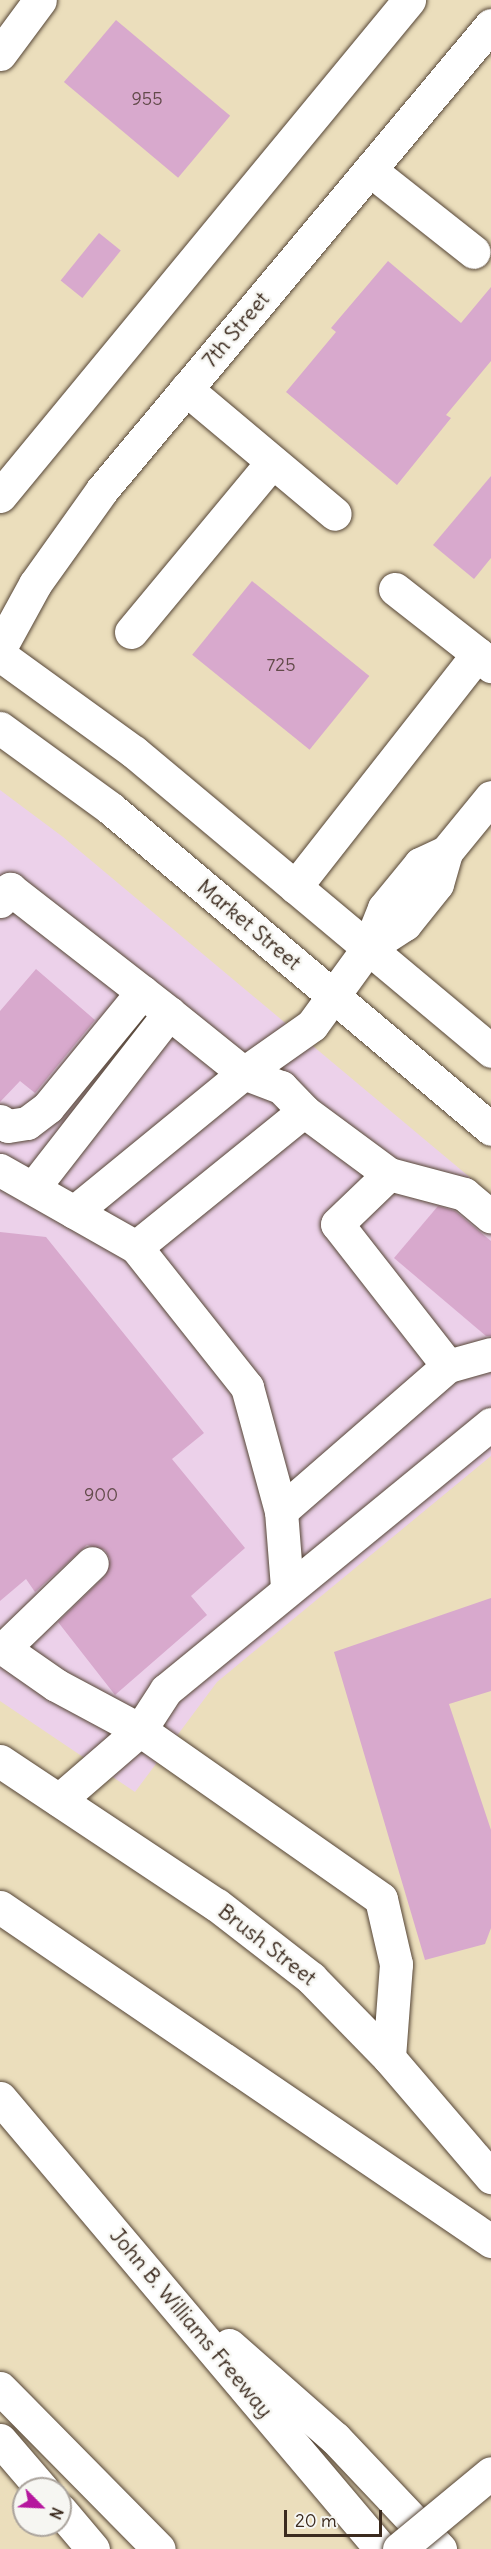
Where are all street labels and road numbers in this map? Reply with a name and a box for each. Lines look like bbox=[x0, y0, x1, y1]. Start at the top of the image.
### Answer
street label: 7th Street bbox=[197, 287, 275, 373]
street label: Market Street bbox=[192, 874, 306, 976]
street label: Brush Street bbox=[213, 1899, 321, 1991]
street label: John B. Williams Freeway bbox=[104, 2223, 278, 2423]

